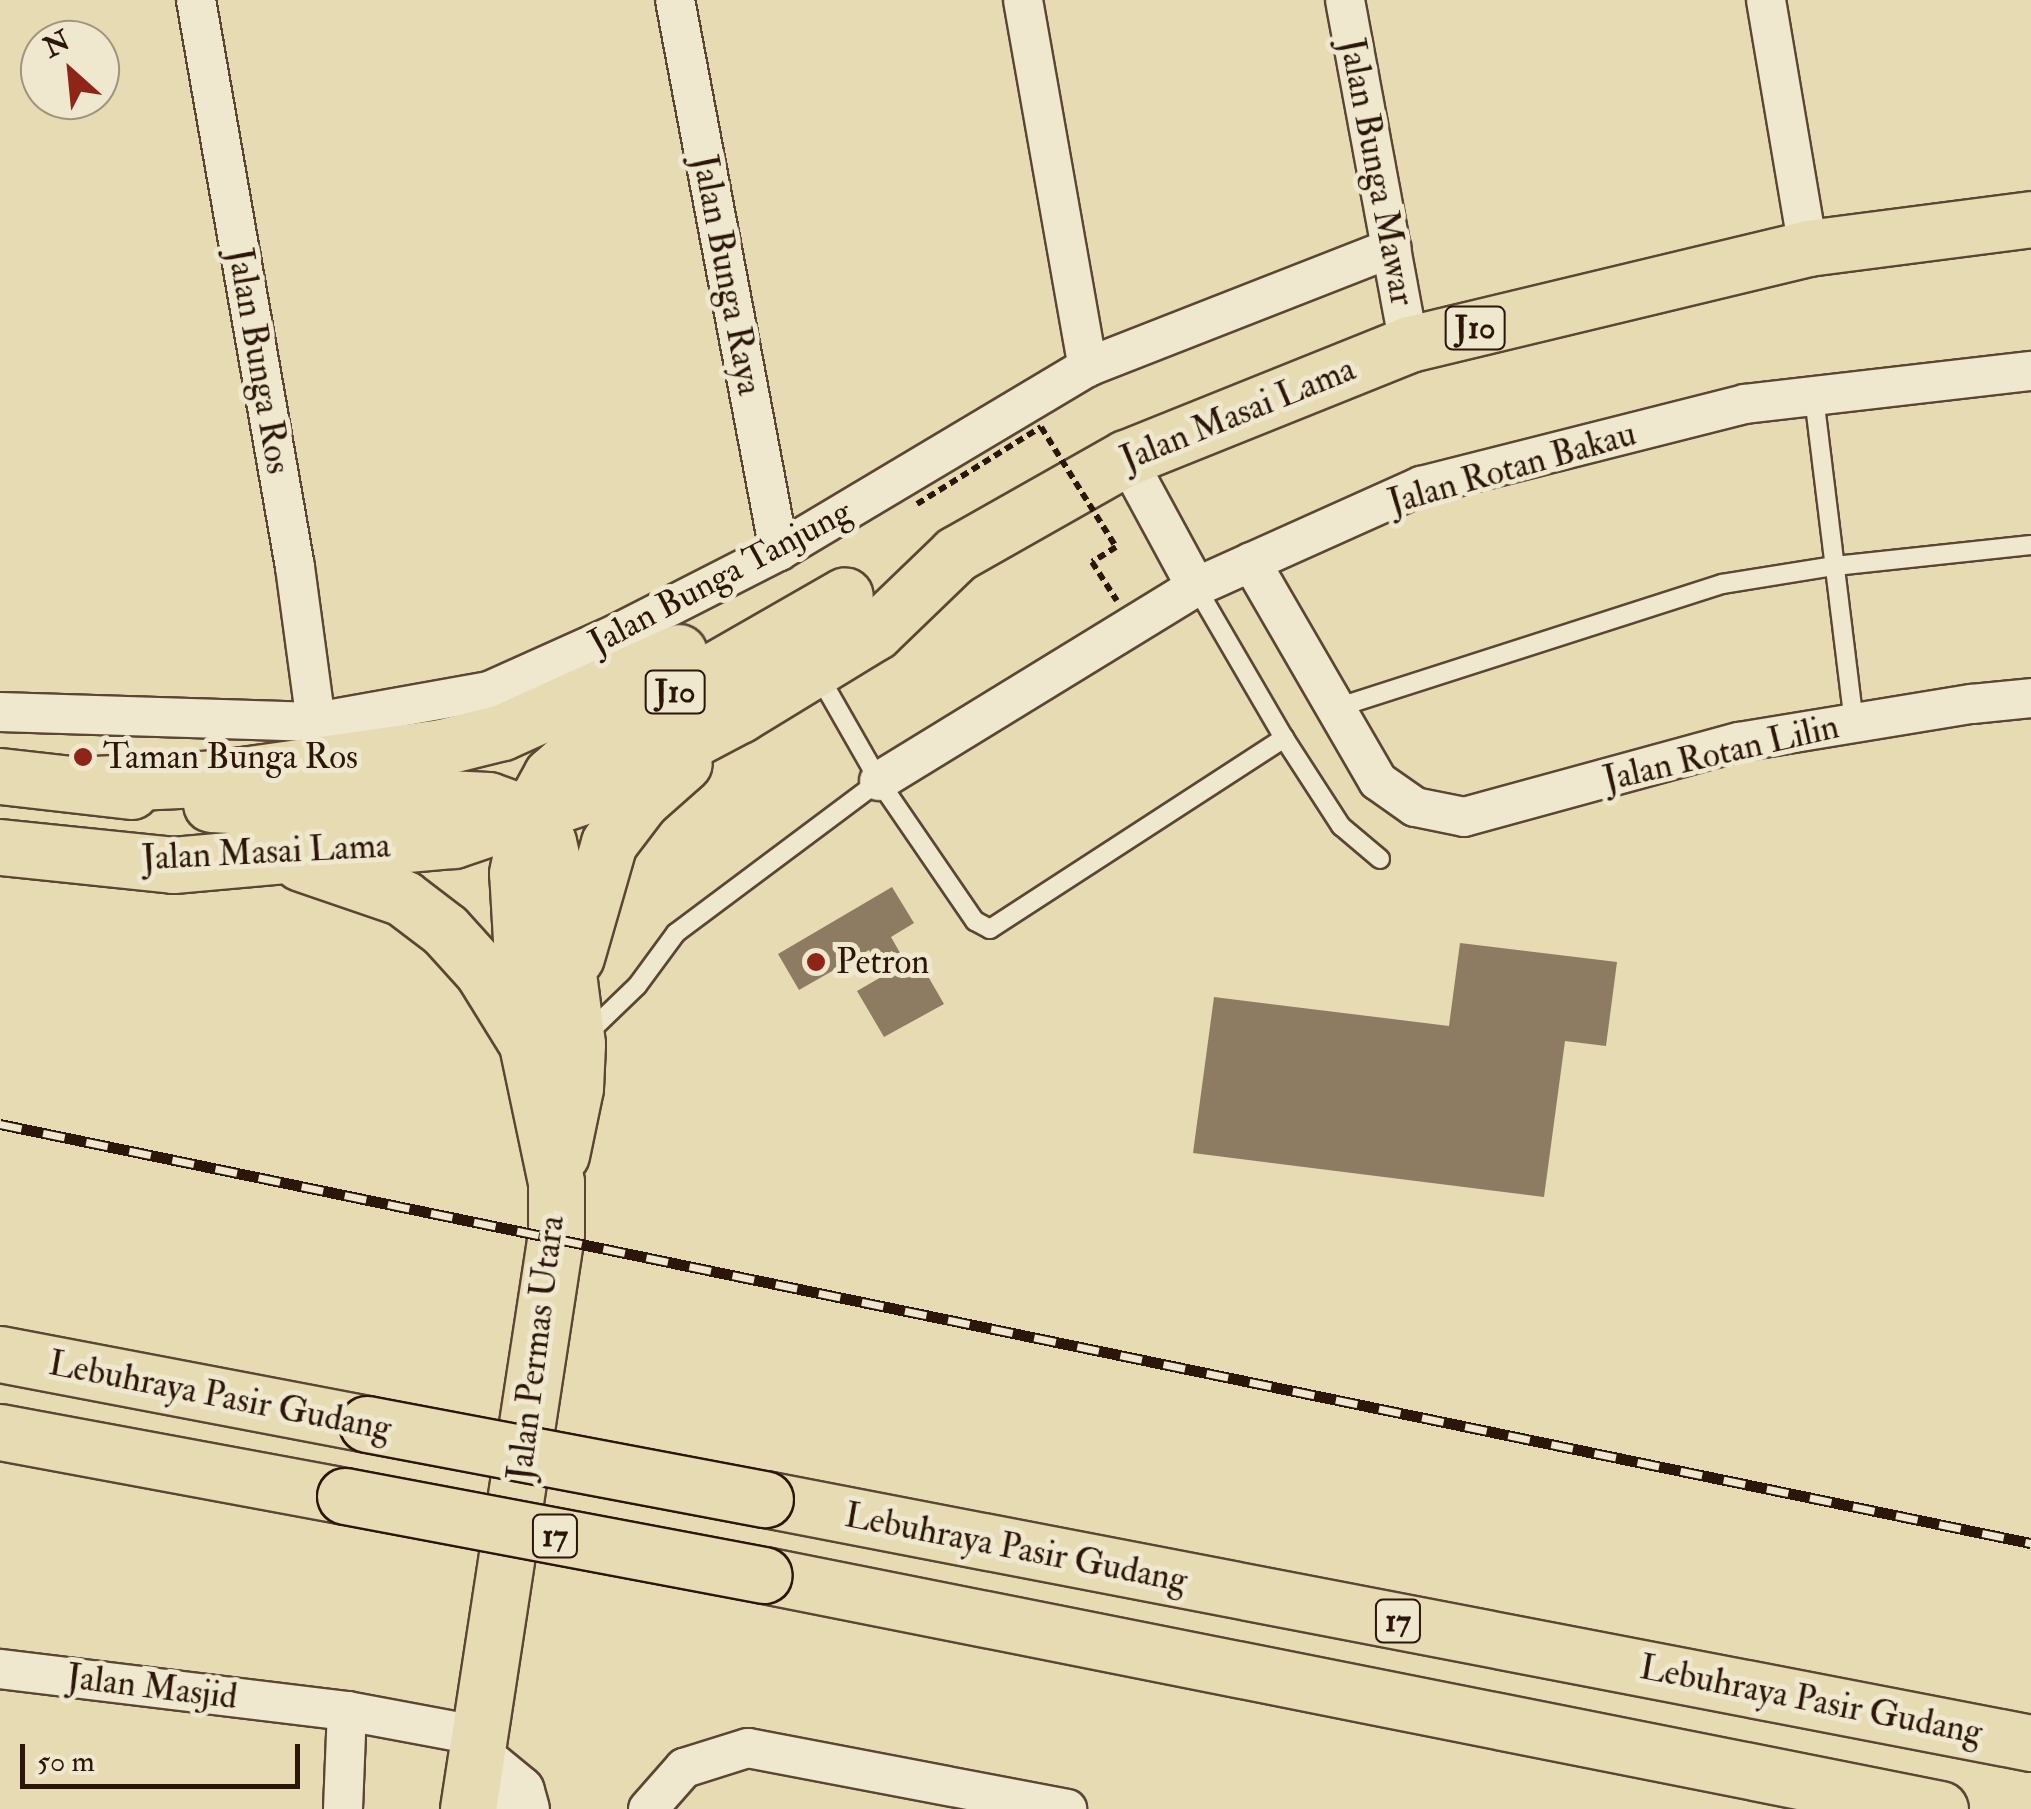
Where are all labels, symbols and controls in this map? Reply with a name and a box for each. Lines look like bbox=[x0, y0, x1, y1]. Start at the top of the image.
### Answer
north arrow bbox=[20, 20, 120, 120]
text: N bbox=[38, 23, 76, 66]
street label: Jalan Bunga Mawar bbox=[1331, 35, 1423, 309]
street label: Jalan Bunga Raya bbox=[683, 152, 771, 398]
street label: Jalan Bunga Ros bbox=[219, 245, 299, 477]
road number: J10 bbox=[1442, 301, 1508, 355]
street label: Jalan Masai Lama bbox=[1115, 348, 1361, 480]
street label: Jalan Rotan Bakau bbox=[1383, 413, 1641, 523]
street label: Jalan Bunga Tanjung bbox=[582, 490, 858, 664]
road number: J10 bbox=[642, 665, 708, 719]
street label: Jalan Rotan Lilin bbox=[1599, 706, 1843, 800]
place label: Taman Bunga Ros bbox=[103, 736, 358, 778]
marker: Taman Bunga Ros bbox=[72, 746, 94, 768]
street label: Jalan Masai Lama bbox=[141, 825, 391, 879]
place label: Petron bbox=[836, 941, 929, 983]
marker: Petron bbox=[805, 951, 827, 973]
street label: Jalan Permas Utara bbox=[499, 1213, 573, 1483]
street label: Lebuhraya Pasir Gudang bbox=[45, 1342, 395, 1450]
street label: Lebuhraya Pasir Gudang bbox=[841, 1494, 1191, 1602]
road number: 17 bbox=[530, 1509, 580, 1563]
road number: 17 bbox=[1373, 1594, 1423, 1648]
street label: Lebuhraya Pasir Gudang bbox=[1636, 1646, 1986, 1754]
street label: Jalan Masjid bbox=[65, 1656, 239, 1718]
scale bar bbox=[25, 1724, 305, 1786]
text: 50 m bbox=[37, 1743, 95, 1780]

